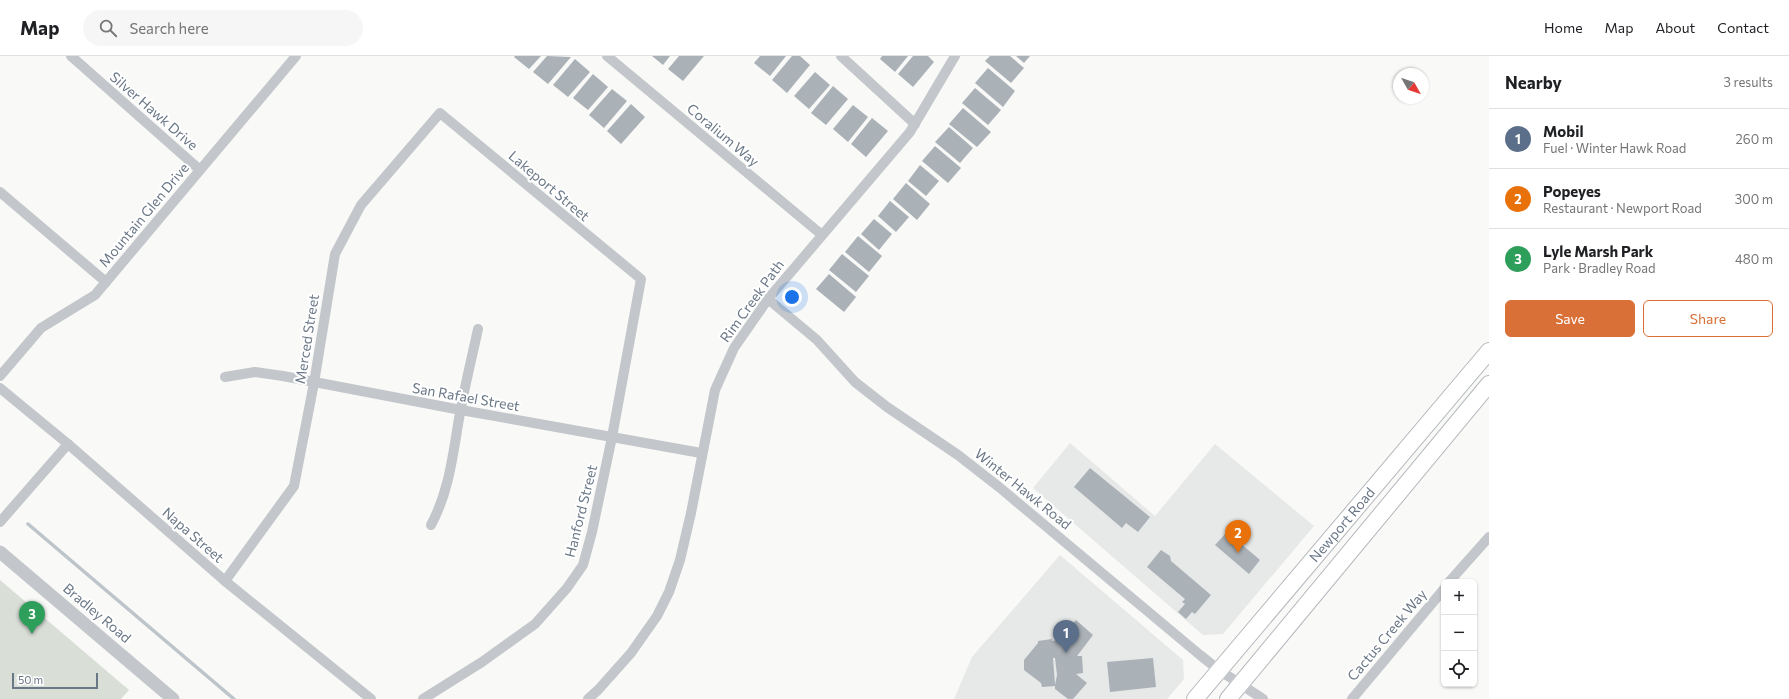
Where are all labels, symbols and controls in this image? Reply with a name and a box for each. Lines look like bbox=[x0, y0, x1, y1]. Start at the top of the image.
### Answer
search box bbox=[83, 10, 363, 46]
text: Map bbox=[20, 16, 59, 39]
icon: search bbox=[97, 17, 119, 39]
text: Search here bbox=[129, 19, 209, 37]
text: Home bbox=[1544, 19, 1583, 36]
text: Map bbox=[1605, 19, 1633, 36]
text: About bbox=[1655, 19, 1695, 36]
text: Contact bbox=[1717, 19, 1769, 36]
street label: Silver Hawk Drive bbox=[107, 68, 202, 153]
north arrow bbox=[1393, 68, 1429, 104]
text: Nearby bbox=[1505, 72, 1562, 93]
text: 3 results bbox=[1724, 74, 1773, 90]
street label: Coralium Way bbox=[684, 100, 763, 170]
text: Mobil bbox=[1543, 122, 1583, 140]
text: 1 bbox=[1515, 131, 1521, 147]
text: 260 m bbox=[1736, 131, 1773, 147]
text: Fuel · Winter Hawk Road bbox=[1543, 140, 1686, 156]
street label: Lakeport Street bbox=[505, 147, 593, 225]
street label: Mountain Glen Drive bbox=[95, 159, 192, 270]
text: Popeyes bbox=[1543, 182, 1601, 200]
text: 2 bbox=[1514, 191, 1522, 207]
text: 300 m bbox=[1735, 191, 1773, 207]
text: Restaurant · Newport Road bbox=[1543, 200, 1702, 216]
text: Lyle Marsh Park bbox=[1543, 242, 1653, 260]
text: 3 bbox=[1514, 251, 1522, 267]
text: 480 m bbox=[1735, 251, 1773, 267]
street label: Rim Creek Path bbox=[716, 256, 787, 345]
text: Park · Bradley Road bbox=[1543, 260, 1656, 276]
your location bbox=[782, 287, 802, 307]
street label: Merced Street bbox=[291, 293, 322, 385]
button: Save bbox=[1505, 300, 1635, 337]
button: Share bbox=[1643, 300, 1773, 337]
street label: San Rafael Street bbox=[411, 379, 521, 414]
street label: Winter Hawk Road bbox=[972, 445, 1075, 533]
street label: Hanford Street bbox=[561, 462, 600, 559]
street label: Newport Road bbox=[1305, 484, 1378, 565]
street label: Napa Street bbox=[159, 503, 228, 566]
pin: 2 bbox=[1225, 520, 1251, 553]
street label: Bradley Road bbox=[60, 579, 135, 646]
map controls bbox=[1441, 579, 1477, 687]
button: + bbox=[1441, 579, 1477, 615]
street label: Cactus Creek Way bbox=[1343, 585, 1430, 684]
pin: 3 bbox=[19, 601, 45, 634]
button: − bbox=[1441, 615, 1477, 651]
pin: 1 bbox=[1053, 620, 1079, 653]
button: locate bbox=[1441, 651, 1477, 687]
scale bar bbox=[12, 671, 98, 690]
text: 50 m bbox=[18, 673, 43, 686]

